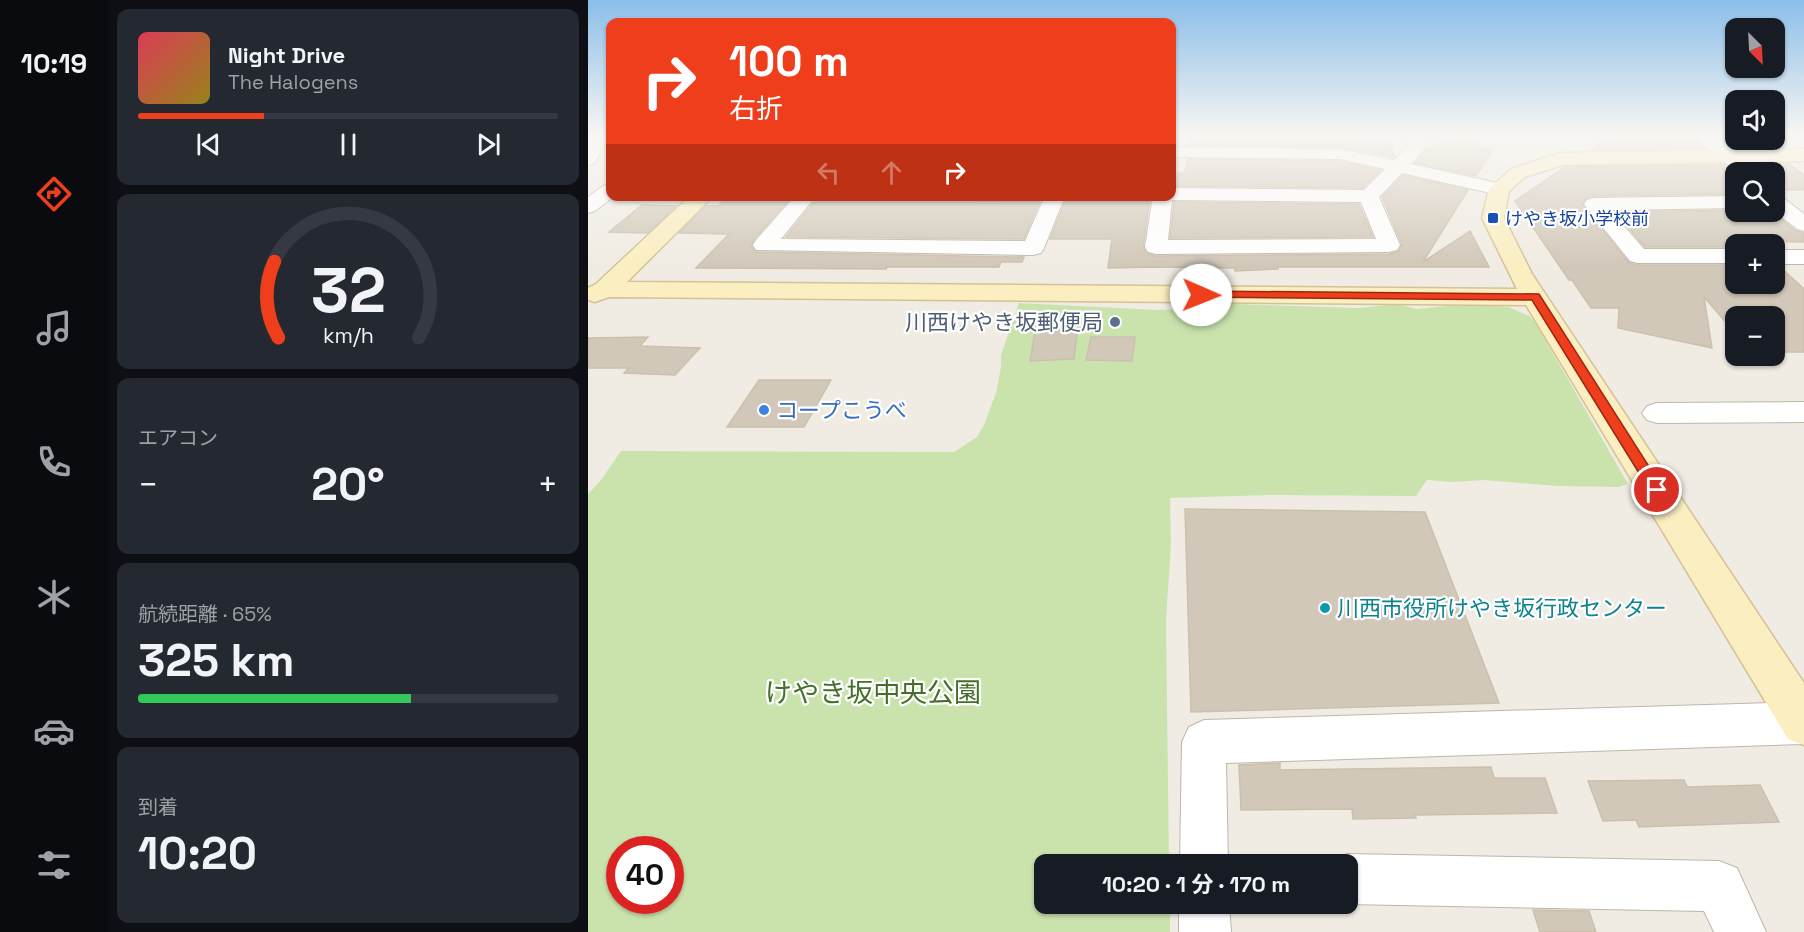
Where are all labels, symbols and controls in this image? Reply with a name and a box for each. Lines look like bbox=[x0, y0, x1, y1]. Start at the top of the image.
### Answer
north arrow bbox=[1725, 18, 1785, 78]
map controls bbox=[1725, 18, 1785, 366]
text: 100 m bbox=[729, 35, 849, 88]
text: Night Drive bbox=[228, 41, 345, 69]
icon: right bbox=[630, 42, 708, 120]
text: 10:19 bbox=[21, 46, 87, 81]
text: The Halogens bbox=[228, 69, 358, 95]
button: sound bbox=[1725, 90, 1785, 150]
text: 右折 bbox=[729, 91, 783, 126]
icon: previous bbox=[192, 128, 225, 161]
icon: pause bbox=[332, 128, 365, 161]
icon: next bbox=[472, 128, 505, 161]
icon: left bbox=[812, 156, 845, 189]
icon: ahead bbox=[875, 156, 908, 189]
icon: right bbox=[938, 156, 971, 189]
button: search bbox=[1725, 162, 1785, 222]
icon: directions bbox=[33, 173, 75, 215]
place label: けやき坂小学校前 bbox=[1505, 207, 1649, 230]
marker: けやき坂小学校前 bbox=[1486, 211, 1500, 225]
button: + bbox=[1725, 234, 1785, 294]
text: 32 bbox=[310, 252, 385, 331]
position arrow bbox=[1169, 263, 1233, 327]
button: − bbox=[1725, 306, 1785, 366]
icon: music bbox=[33, 307, 75, 349]
place label: 川西けやき坂郵便局 bbox=[905, 308, 1103, 336]
marker: 川西けやき坂郵便局 bbox=[1108, 315, 1122, 329]
text: km/h bbox=[322, 323, 374, 350]
place label: コープこうべ bbox=[776, 396, 907, 424]
marker: コープこうべ bbox=[757, 403, 771, 417]
text: エアコン bbox=[138, 425, 218, 451]
icon: phone bbox=[33, 441, 75, 483]
text: 20° bbox=[311, 456, 385, 513]
text: − bbox=[138, 464, 158, 506]
text: + bbox=[538, 464, 558, 506]
pin bbox=[1631, 464, 1682, 515]
icon: arrive bbox=[1640, 473, 1673, 506]
icon: climate bbox=[33, 576, 75, 618]
place label: 川西市役所けやき坂行政センター bbox=[1337, 594, 1667, 622]
text: 航続距離 · 65% bbox=[138, 601, 272, 627]
marker: 川西市役所けやき坂行政センター bbox=[1318, 601, 1332, 615]
text: 325 km bbox=[138, 632, 294, 689]
park label: けやき坂中央公園 bbox=[765, 675, 981, 710]
icon: car bbox=[33, 710, 75, 752]
text: 到着 bbox=[138, 794, 178, 820]
text: 10:20 bbox=[138, 825, 257, 882]
speed limit sign: 40 bbox=[606, 836, 684, 914]
icon: filters bbox=[33, 844, 75, 886]
text: 10:20 · 1 分 · 170 m bbox=[1102, 870, 1290, 898]

